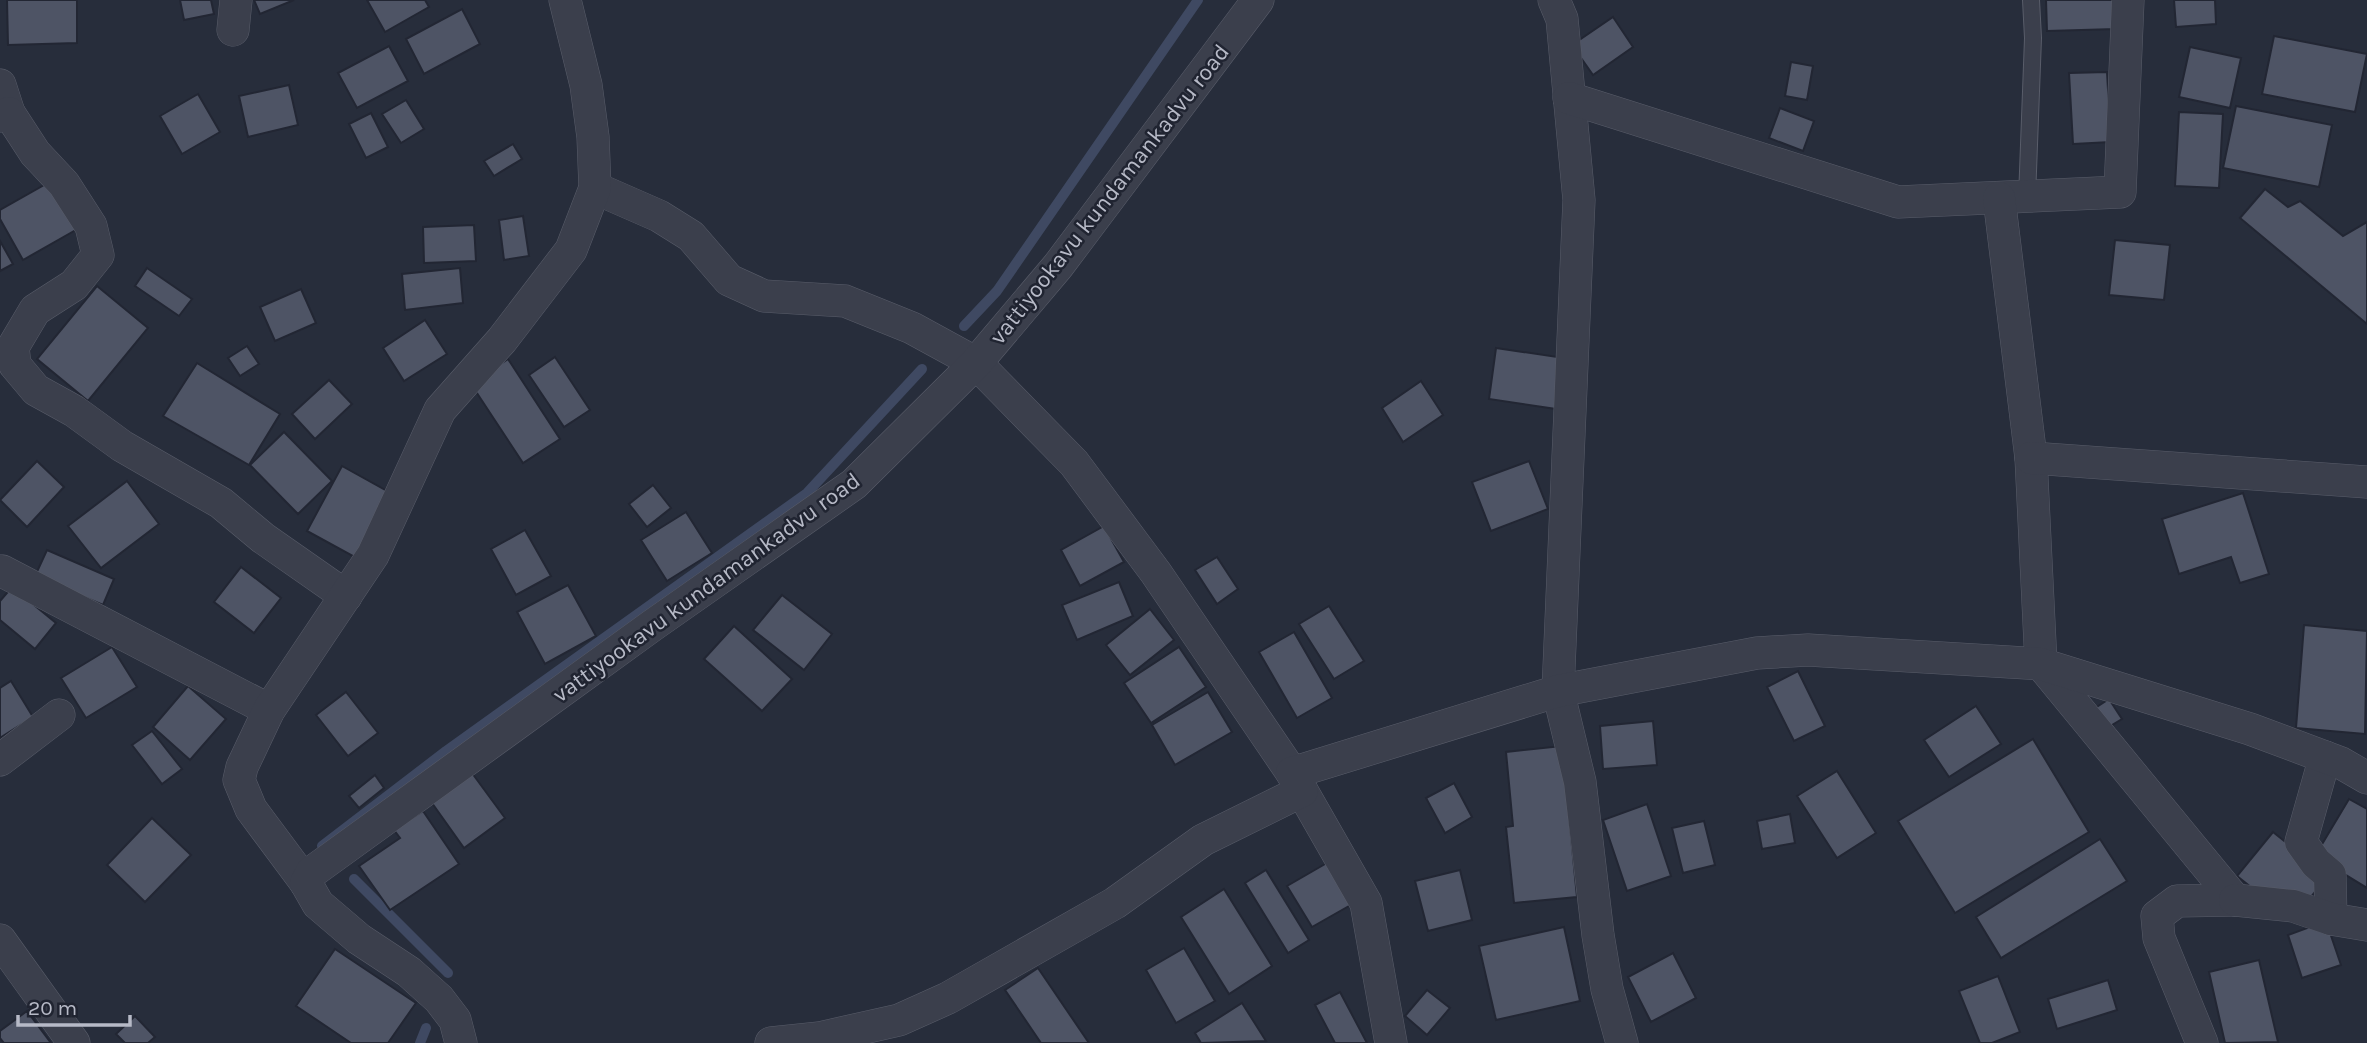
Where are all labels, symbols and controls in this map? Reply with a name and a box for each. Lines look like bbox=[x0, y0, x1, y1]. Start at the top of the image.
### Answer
street label: vattiyookavu kundamankadvu road bbox=[984, 39, 1235, 350]
street label: vattiyookavu kundamankadvu road bbox=[547, 467, 865, 708]
scale bar bbox=[18, 984, 130, 1028]
text: 20 m bbox=[28, 996, 77, 1020]

